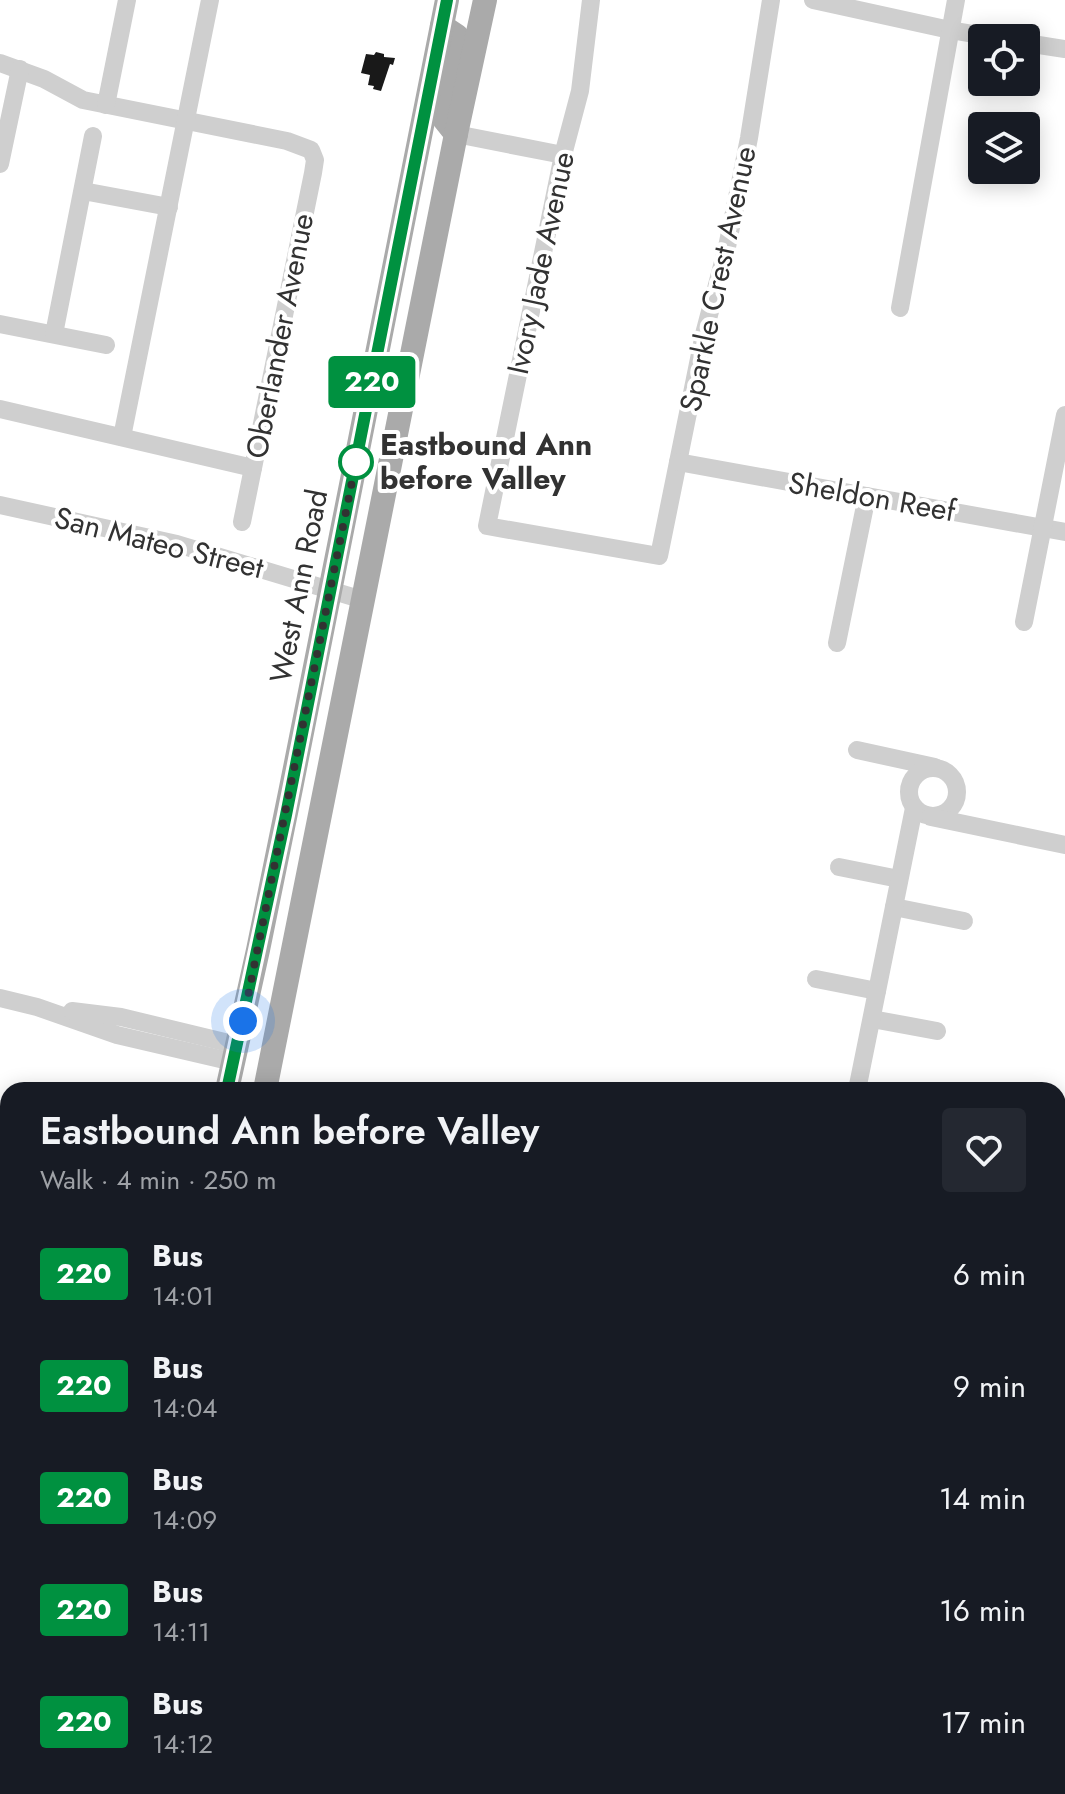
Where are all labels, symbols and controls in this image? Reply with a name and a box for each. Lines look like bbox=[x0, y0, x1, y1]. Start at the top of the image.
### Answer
map controls bbox=[968, 24, 1040, 184]
button: locate bbox=[968, 24, 1040, 96]
button: layers bbox=[968, 112, 1040, 184]
street label: Sparkle Crest Avenue bbox=[668, 142, 767, 416]
street label: Ivory Jade Avenue bbox=[496, 148, 585, 378]
street label: Oberlander Avenue bbox=[235, 210, 324, 462]
line badge: 220 bbox=[326, 356, 418, 408]
text: 220 bbox=[344, 361, 400, 402]
place label: Eastbound Ann before Valley bbox=[380, 423, 592, 500]
marker: Eastbound Ann before Valley bbox=[339, 445, 373, 479]
street label: Sheldon Reef bbox=[785, 461, 960, 533]
street label: West Ann Road bbox=[259, 486, 338, 686]
street label: San Mateo Street bbox=[50, 496, 269, 589]
your location bbox=[223, 1001, 263, 1041]
text: Eastbound Ann before Valley bbox=[40, 1103, 539, 1158]
button: heart bbox=[942, 1108, 1026, 1192]
text: Walk · 4 min · 250 m bbox=[40, 1161, 277, 1199]
text: Bus bbox=[152, 1234, 203, 1277]
text: 220 bbox=[56, 1253, 112, 1294]
text: 6 min bbox=[953, 1253, 1026, 1296]
text: 14:01 bbox=[152, 1277, 214, 1315]
text: Bus bbox=[152, 1346, 203, 1389]
text: 220 bbox=[56, 1365, 112, 1406]
text: 9 min bbox=[953, 1365, 1026, 1408]
text: 14:04 bbox=[152, 1389, 217, 1427]
text: Bus bbox=[152, 1458, 203, 1501]
text: 220 bbox=[56, 1477, 112, 1518]
text: 14 min bbox=[939, 1477, 1026, 1520]
text: 14:09 bbox=[152, 1501, 217, 1539]
text: Bus bbox=[152, 1570, 203, 1613]
text: 220 bbox=[56, 1589, 112, 1630]
text: 16 min bbox=[939, 1589, 1026, 1632]
text: 14:11 bbox=[152, 1613, 210, 1651]
text: Bus bbox=[152, 1682, 203, 1725]
text: 220 bbox=[56, 1701, 112, 1742]
text: 17 min bbox=[941, 1701, 1026, 1744]
text: 14:12 bbox=[152, 1725, 213, 1763]

